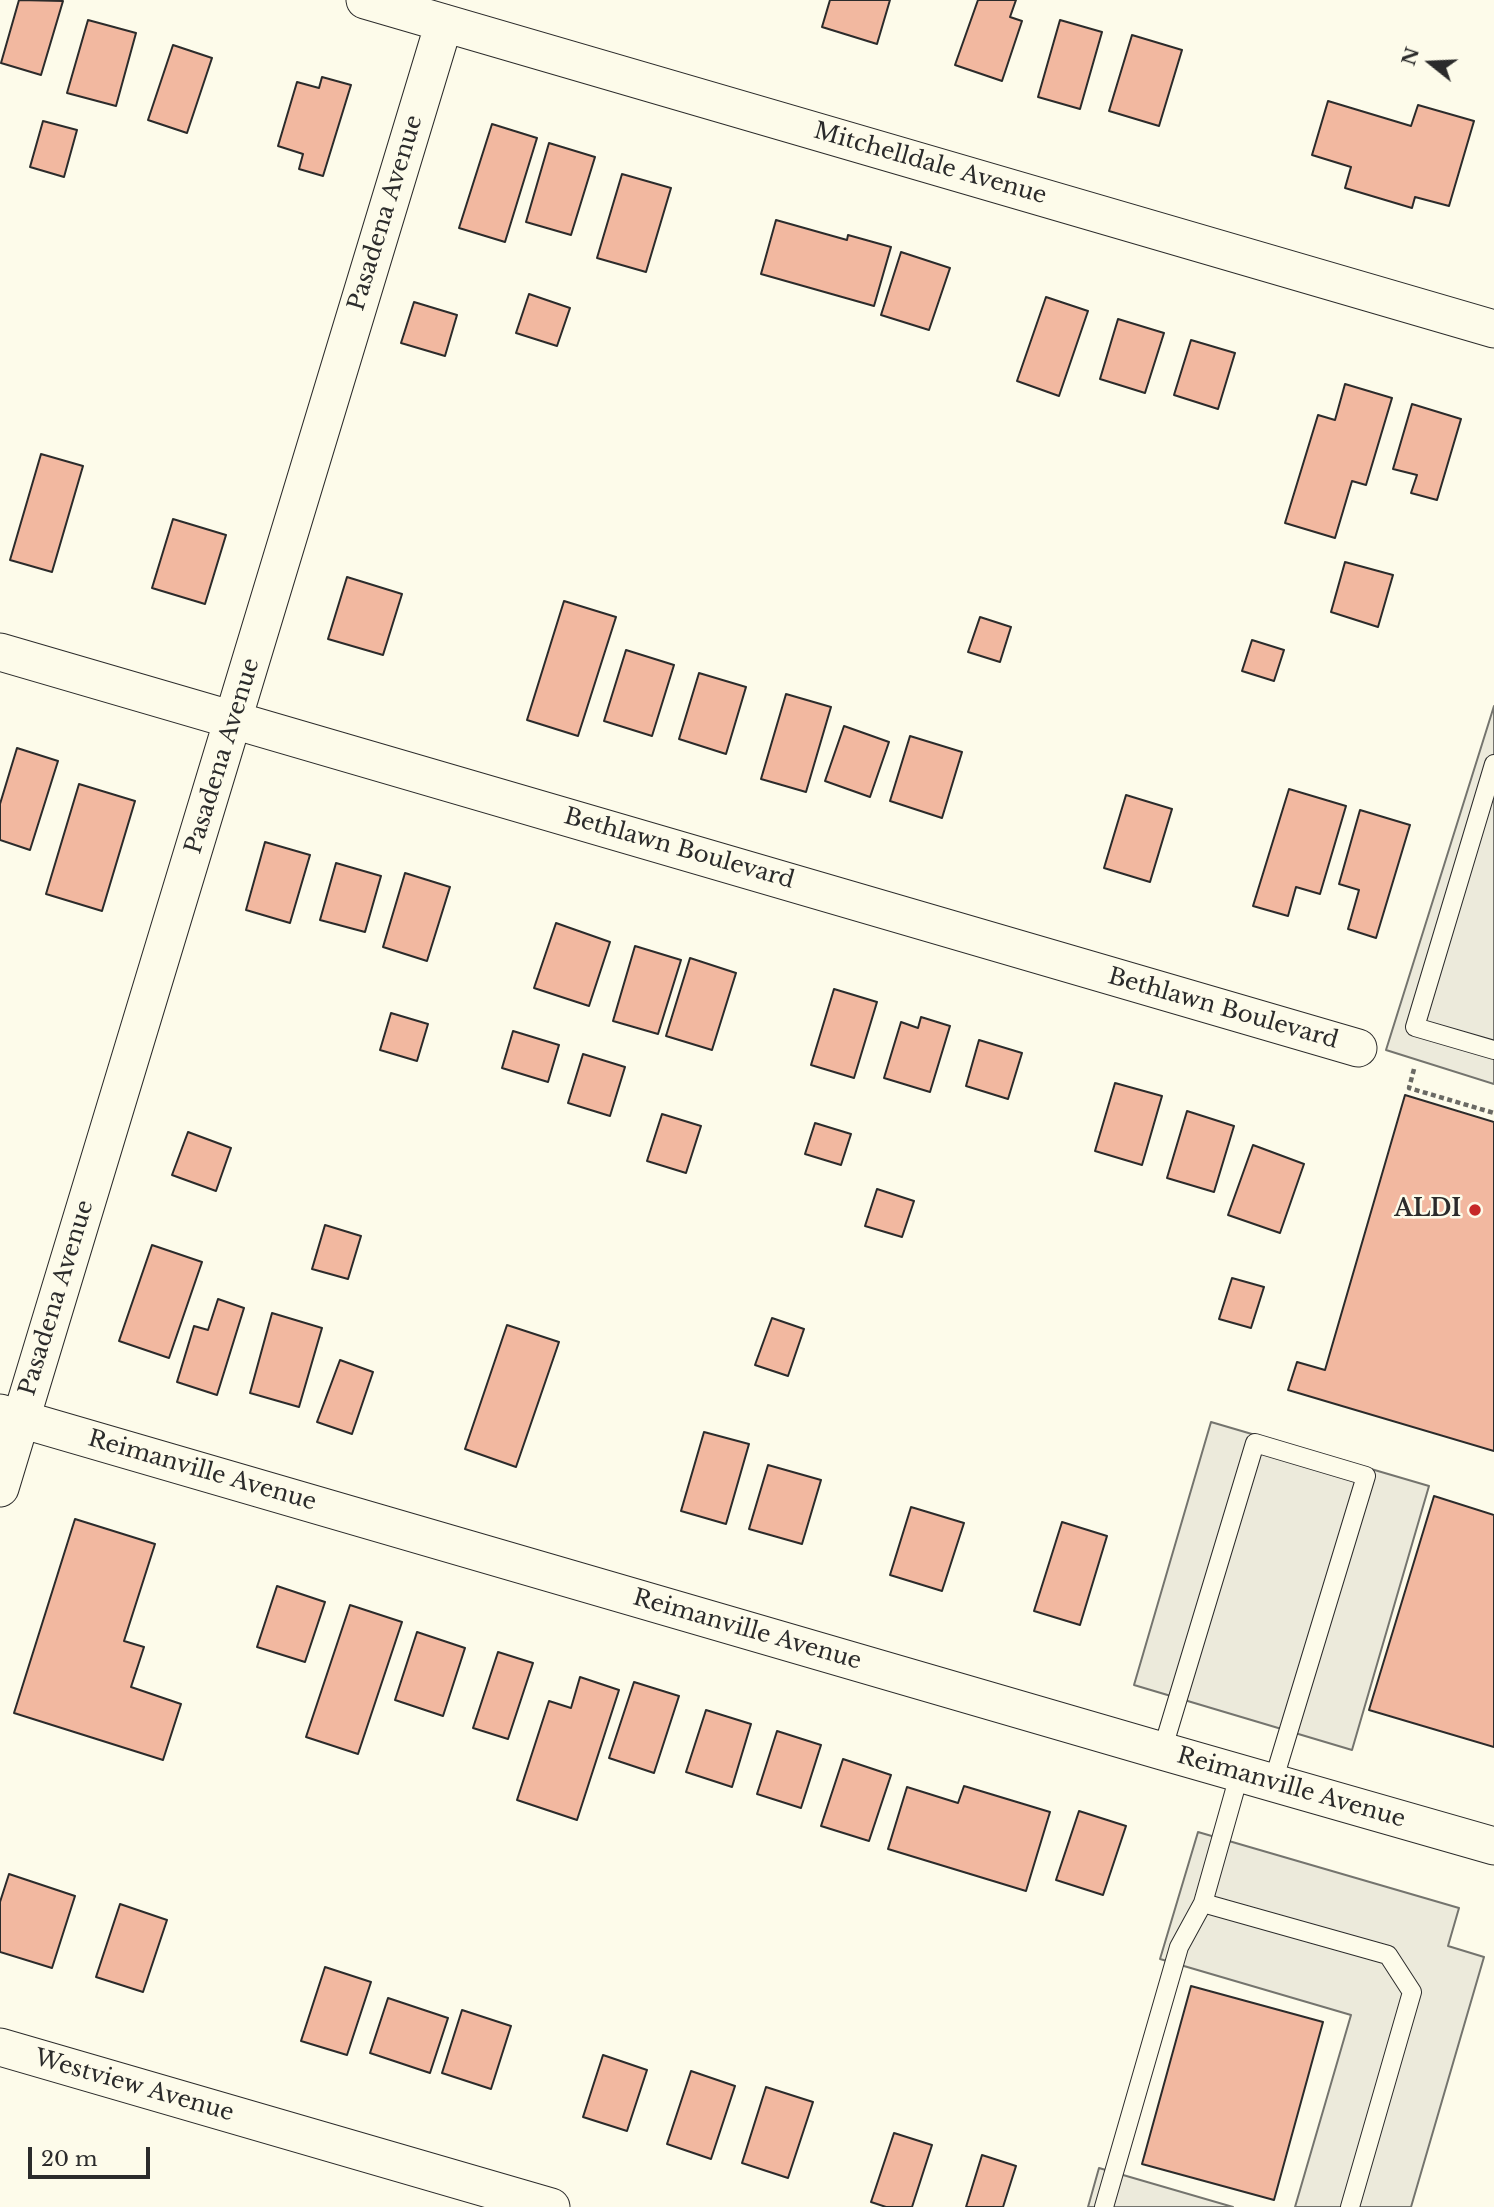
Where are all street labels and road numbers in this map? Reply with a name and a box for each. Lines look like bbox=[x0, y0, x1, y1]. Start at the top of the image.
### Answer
street label: Pasadena Avenue bbox=[343, 112, 429, 314]
street label: Mitchelldale Avenue bbox=[810, 118, 1050, 210]
street label: Pasadena Avenue bbox=[180, 655, 266, 857]
street label: Bethlawn Boulevard bbox=[561, 803, 797, 895]
street label: Bethlawn Boulevard bbox=[1105, 963, 1341, 1055]
street label: Pasadena Avenue bbox=[14, 1197, 100, 1399]
street label: Reimanville Avenue bbox=[85, 1425, 319, 1517]
street label: Reimanville Avenue bbox=[630, 1584, 864, 1676]
street label: Reimanville Avenue bbox=[1174, 1742, 1408, 1834]
street label: Westview Avenue bbox=[31, 2044, 237, 2128]

